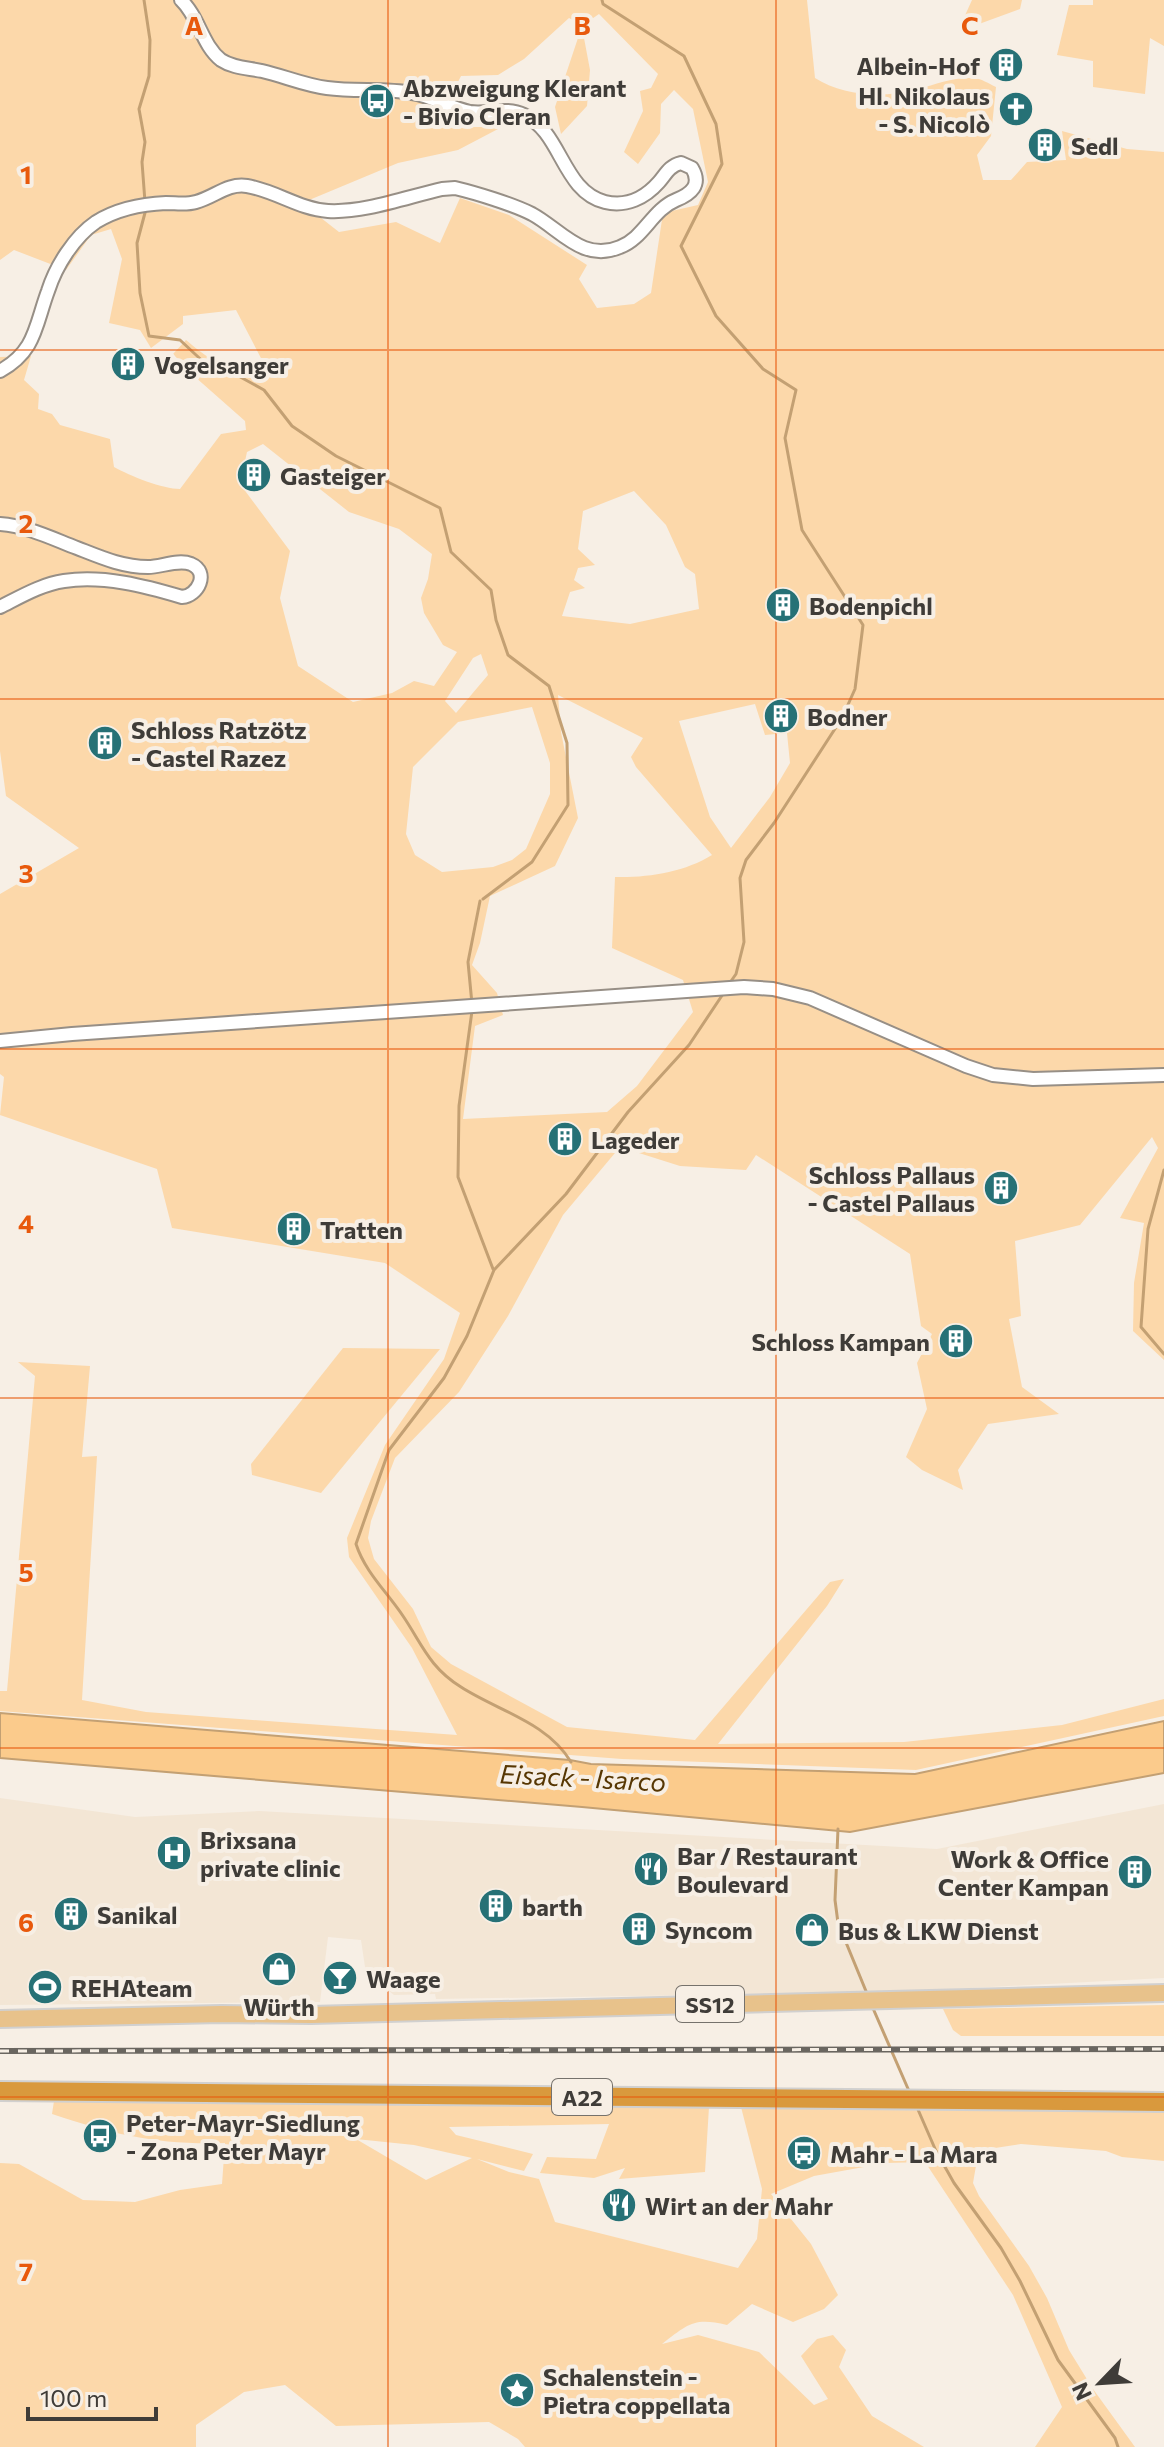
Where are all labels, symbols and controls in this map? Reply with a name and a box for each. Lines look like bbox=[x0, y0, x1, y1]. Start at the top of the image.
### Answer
text: A bbox=[185, 9, 204, 40]
text: B bbox=[573, 9, 591, 40]
text: C bbox=[961, 9, 979, 40]
building icon: Albein-Hof bbox=[987, 46, 1025, 84]
place label: Albein-Hof bbox=[857, 51, 980, 80]
place label: Abzweigung Klerant - Bivio Cleran bbox=[403, 73, 626, 130]
place label: Hl. Nikolaus - S. Nicolò bbox=[858, 81, 990, 138]
bus stop icon: Abzweigung Klerant - Bivio Cleran bbox=[358, 82, 396, 120]
church icon: Hl. Nikolaus - S. Nicolò bbox=[997, 90, 1035, 128]
building icon: Sedl bbox=[1026, 126, 1064, 164]
place label: Sedl bbox=[1071, 131, 1119, 160]
text: 1 bbox=[20, 158, 32, 189]
building icon: Vogelsanger bbox=[109, 345, 147, 383]
place label: Vogelsanger bbox=[154, 350, 289, 379]
building icon: Gasteiger bbox=[235, 456, 273, 494]
place label: Gasteiger bbox=[280, 461, 386, 490]
text: 2 bbox=[19, 507, 33, 538]
building icon: Bodenpichl bbox=[764, 586, 802, 624]
place label: Bodenpichl bbox=[809, 591, 933, 620]
building icon: Bodner bbox=[762, 697, 800, 735]
place label: Bodner bbox=[807, 702, 888, 731]
place label: Schloss Ratzötz - Castel Razez bbox=[131, 715, 307, 772]
building icon: Schloss Ratzötz - Castel Razez bbox=[86, 724, 124, 762]
text: 3 bbox=[18, 857, 34, 888]
building icon: Lageder bbox=[546, 1120, 584, 1158]
place label: Lageder bbox=[591, 1125, 680, 1154]
place label: Schloss Pallaus - Castel Pallaus bbox=[807, 1160, 975, 1217]
building icon: Schloss Pallaus - Castel Pallaus bbox=[982, 1169, 1020, 1207]
text: 4 bbox=[18, 1207, 34, 1238]
building icon: Tratten bbox=[275, 1210, 313, 1248]
place label: Tratten bbox=[320, 1215, 403, 1244]
building icon: Schloss Kampan bbox=[937, 1322, 975, 1360]
place label: Schloss Kampan bbox=[751, 1327, 930, 1356]
text: 5 bbox=[18, 1556, 34, 1587]
water label: Eisack - Isarco bbox=[499, 1757, 667, 1797]
place label: Brixsana private clinic bbox=[200, 1825, 341, 1882]
hospital icon: Brixsana private clinic bbox=[155, 1834, 193, 1872]
place label: Bar / Restaurant Boulevard bbox=[677, 1841, 858, 1898]
place label: Work & Office Center Kampan bbox=[938, 1844, 1109, 1901]
restaurant icon: Bar / Restaurant Boulevard bbox=[632, 1850, 670, 1888]
building icon: Work & Office Center Kampan bbox=[1116, 1853, 1154, 1891]
building icon: barth bbox=[477, 1887, 515, 1925]
place label: barth bbox=[522, 1892, 583, 1921]
building icon: Sanikal bbox=[52, 1895, 90, 1933]
place label: Sanikal bbox=[97, 1900, 178, 1929]
text: 6 bbox=[18, 1906, 34, 1937]
building icon: Syncom bbox=[620, 1910, 658, 1948]
shop icon: Bus & LKW Dienst bbox=[793, 1911, 831, 1949]
place label: Syncom bbox=[665, 1915, 753, 1944]
place label: Bus & LKW Dienst bbox=[838, 1916, 1039, 1945]
shop icon: Würth bbox=[260, 1950, 298, 1988]
bar icon: Waage bbox=[321, 1959, 359, 1997]
place label: Waage bbox=[366, 1964, 441, 1993]
sports icon: REHAteam bbox=[26, 1968, 64, 2006]
place label: REHAteam bbox=[71, 1973, 192, 2002]
road number: SS12 bbox=[676, 1986, 744, 2022]
place label: Würth bbox=[243, 1992, 315, 2021]
road number: A22 bbox=[552, 2079, 612, 2115]
place label: Peter-Mayr-Siedlung - Zona Peter Mayr bbox=[126, 2108, 360, 2165]
bus stop icon: Peter-Mayr-Siedlung - Zona Peter Mayr bbox=[81, 2117, 119, 2155]
bus stop icon: Mahr - La Mara bbox=[785, 2134, 823, 2172]
place label: Mahr - La Mara bbox=[830, 2139, 998, 2168]
restaurant icon: Wirt an der Mahr bbox=[600, 2186, 638, 2224]
place label: Wirt an der Mahr bbox=[645, 2191, 833, 2220]
text: 7 bbox=[19, 2255, 33, 2286]
north arrow bbox=[1060, 2343, 1140, 2423]
place label: Schalenstein - Pietra coppellata bbox=[543, 2362, 730, 2419]
scale bar bbox=[28, 2371, 156, 2421]
place icon: Schalenstein - Pietra coppellata bbox=[498, 2371, 536, 2409]
text: N bbox=[1066, 2378, 1097, 2405]
text: 100 m bbox=[40, 2383, 107, 2412]

